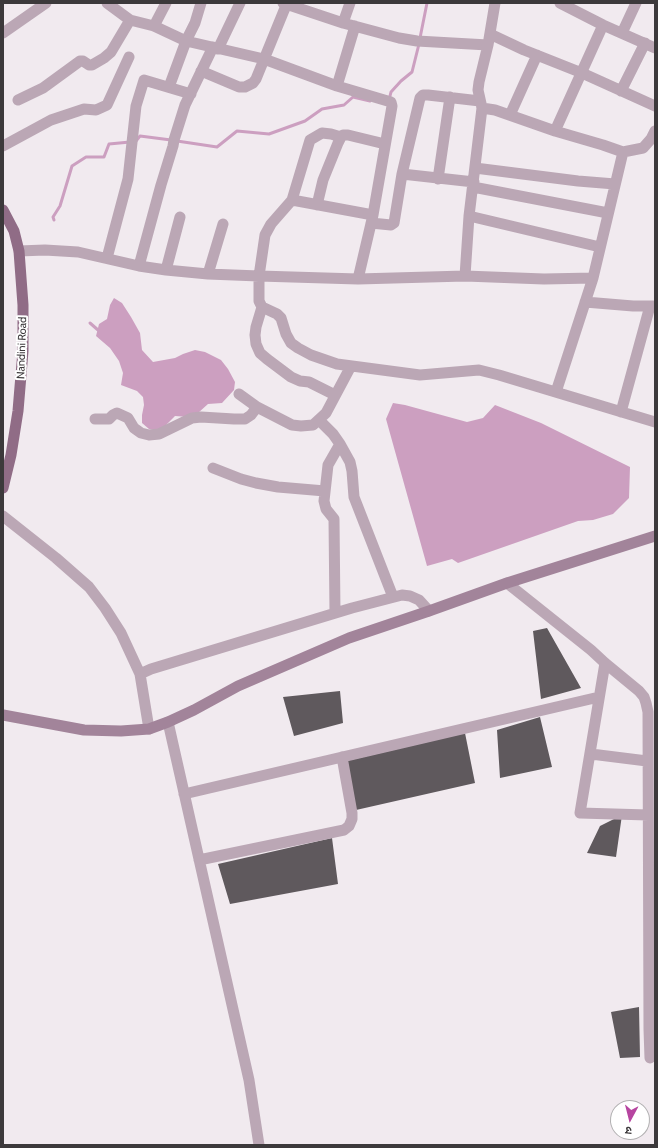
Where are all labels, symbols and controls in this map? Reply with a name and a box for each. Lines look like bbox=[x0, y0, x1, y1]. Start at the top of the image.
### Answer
street label: Nandini Road bbox=[14, 317, 30, 379]
north arrow bbox=[610, 1100, 650, 1140]
text: उ bbox=[625, 1124, 633, 1138]

